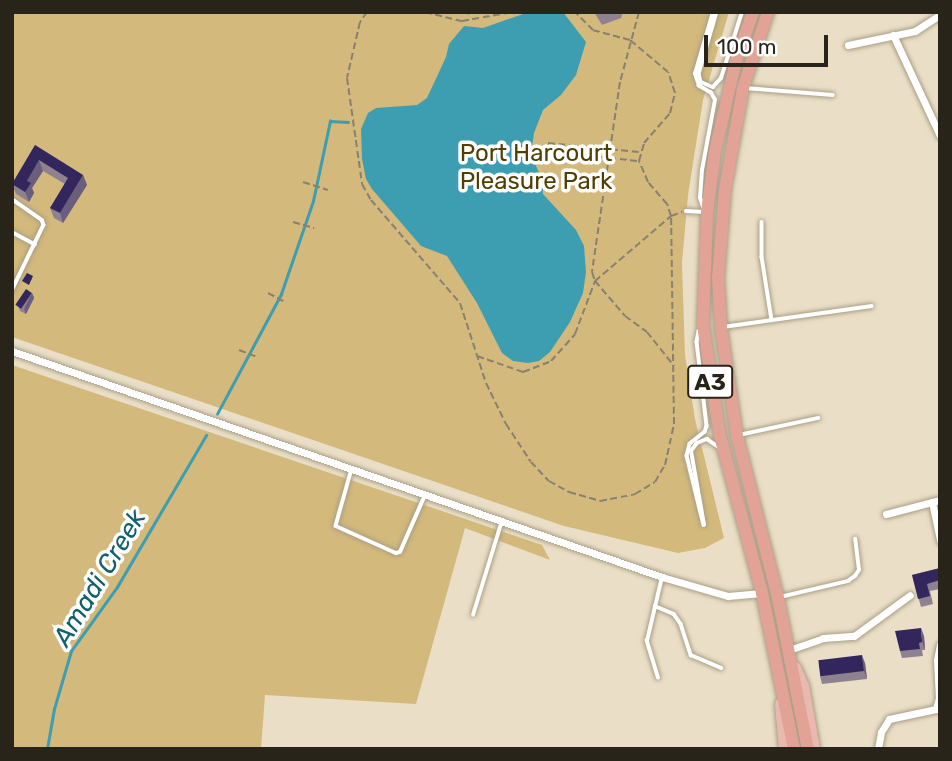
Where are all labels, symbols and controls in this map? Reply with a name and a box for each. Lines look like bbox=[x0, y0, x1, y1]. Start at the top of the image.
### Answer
scale bar bbox=[707, 21, 831, 65]
text: 100 m bbox=[717, 34, 776, 59]
park label: Port Harcourt Pleasure Park bbox=[460, 140, 612, 196]
road number: A3 bbox=[686, 362, 734, 402]
water label: Amadi Creek bbox=[47, 504, 153, 652]

